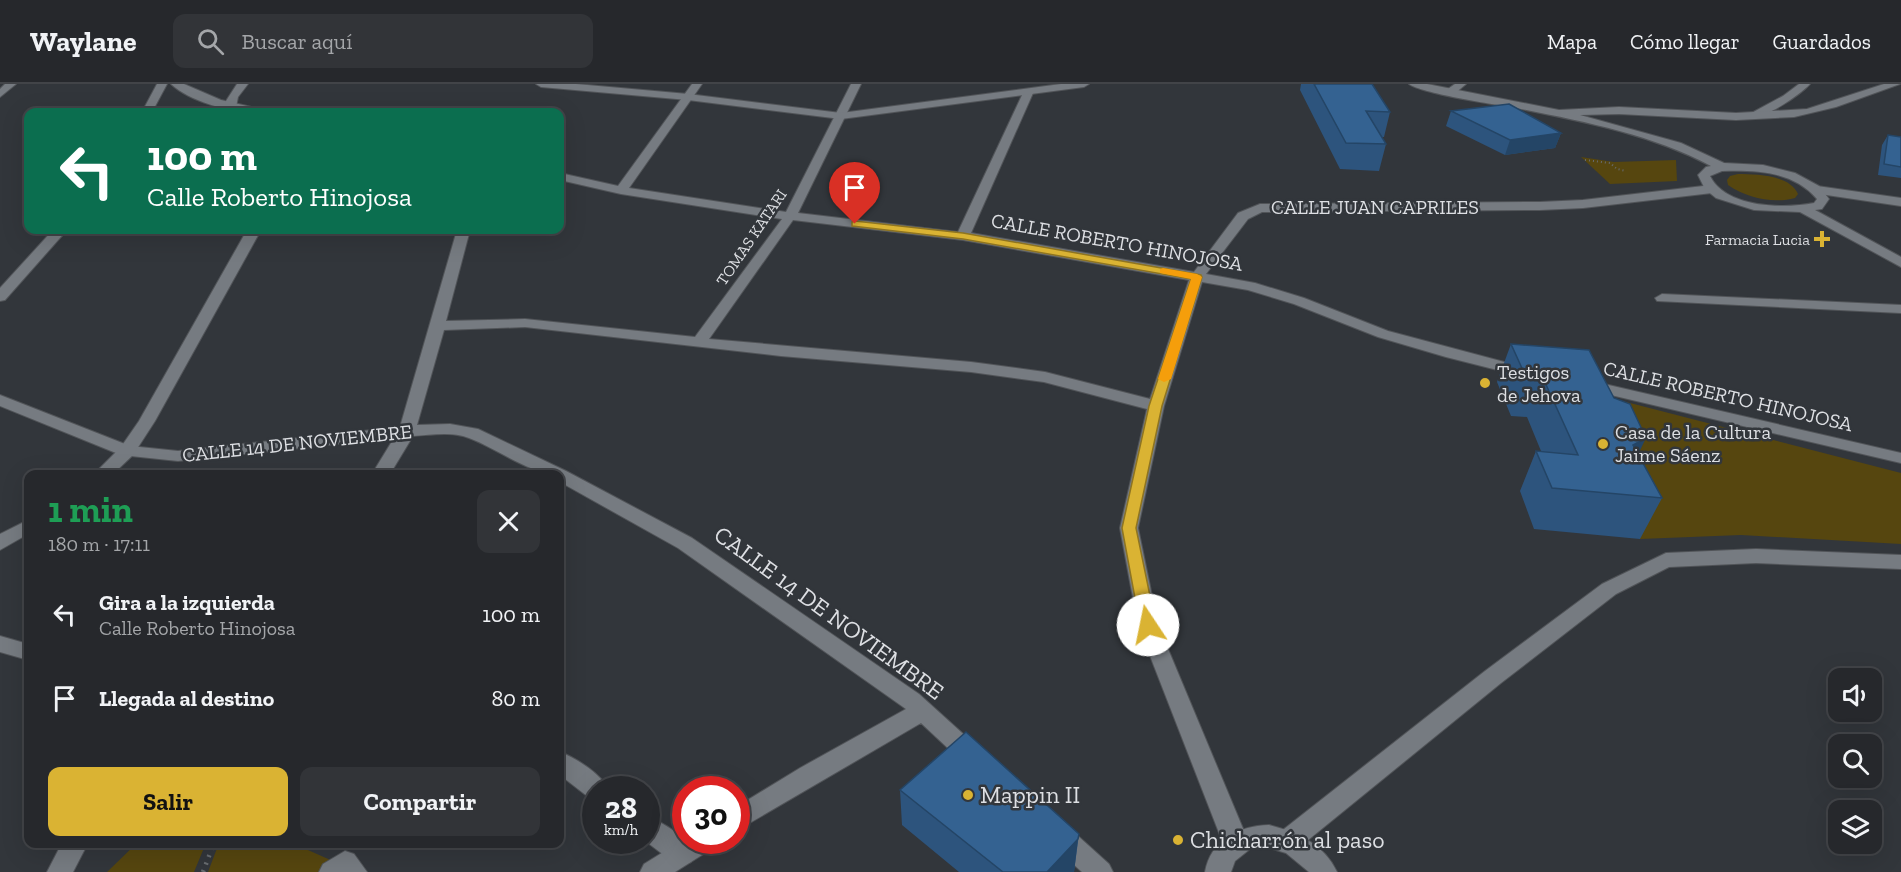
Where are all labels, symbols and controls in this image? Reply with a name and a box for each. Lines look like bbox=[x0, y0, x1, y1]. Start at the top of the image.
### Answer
search box bbox=[173, 14, 593, 68]
text: Waylane bbox=[30, 25, 137, 58]
icon: search bbox=[194, 25, 227, 58]
text: Buscar aquí bbox=[242, 28, 352, 55]
text: Mapa bbox=[1547, 29, 1597, 54]
text: Cómo llegar bbox=[1630, 29, 1740, 54]
text: Guardados bbox=[1773, 29, 1871, 54]
text: 100 m bbox=[147, 130, 257, 181]
icon: left bbox=[48, 132, 126, 210]
pin bbox=[829, 162, 880, 224]
icon: arrive bbox=[838, 171, 871, 204]
text: Calle Roberto Hinojosa bbox=[147, 181, 412, 213]
street label: TOMAS KATARI bbox=[712, 185, 791, 289]
street label: CALLE JUAN CAPRILES bbox=[1271, 195, 1479, 219]
street label: CALLE ROBERTO HINOJOSA bbox=[989, 208, 1246, 276]
place label: Farmacia Lucia bbox=[1705, 230, 1810, 249]
marker: Farmacia Lucia bbox=[1815, 232, 1829, 246]
street label: CALLE ROBERTO HINOJOSA bbox=[1601, 356, 1856, 437]
place label: Testigos de Jehova bbox=[1497, 360, 1581, 407]
marker: Testigos de Jehova bbox=[1478, 376, 1492, 390]
street label: CALLE 14 DE NOVIEMBRE bbox=[181, 419, 413, 467]
place label: Casa de la Cultura Jaime Sáenz bbox=[1615, 420, 1771, 467]
marker: Casa de la Cultura Jaime Sáenz bbox=[1596, 437, 1610, 451]
text: 1 min bbox=[48, 488, 133, 531]
button: close bbox=[477, 490, 540, 553]
street label: CALLE 14 DE NOVIEMBRE bbox=[709, 520, 950, 706]
text: 180 m · 17:11 bbox=[48, 532, 150, 556]
text: Gira a la izquierda bbox=[99, 589, 275, 616]
position arrow bbox=[1116, 593, 1180, 657]
icon: left bbox=[48, 598, 81, 631]
text: 100 m bbox=[482, 601, 540, 628]
text: Calle Roberto Hinojosa bbox=[99, 616, 295, 640]
map controls bbox=[1828, 668, 1882, 854]
button: sound bbox=[1828, 668, 1882, 722]
icon: arrive bbox=[48, 682, 81, 715]
text: Llegada al destino bbox=[99, 685, 274, 712]
text: 80 m bbox=[492, 685, 540, 712]
button: search bbox=[1828, 734, 1882, 788]
button: Salir bbox=[48, 767, 288, 836]
button: Compartir bbox=[300, 767, 540, 836]
speed limit sign: 30 bbox=[672, 776, 750, 854]
place label: Mappin II bbox=[980, 780, 1080, 809]
marker: Mappin II bbox=[961, 788, 975, 802]
text: 28 bbox=[605, 790, 637, 826]
button: layers bbox=[1828, 800, 1882, 854]
text: km/h bbox=[604, 821, 638, 839]
place label: Chicharrón al paso bbox=[1190, 825, 1385, 854]
marker: Chicharrón al paso bbox=[1171, 833, 1185, 847]

